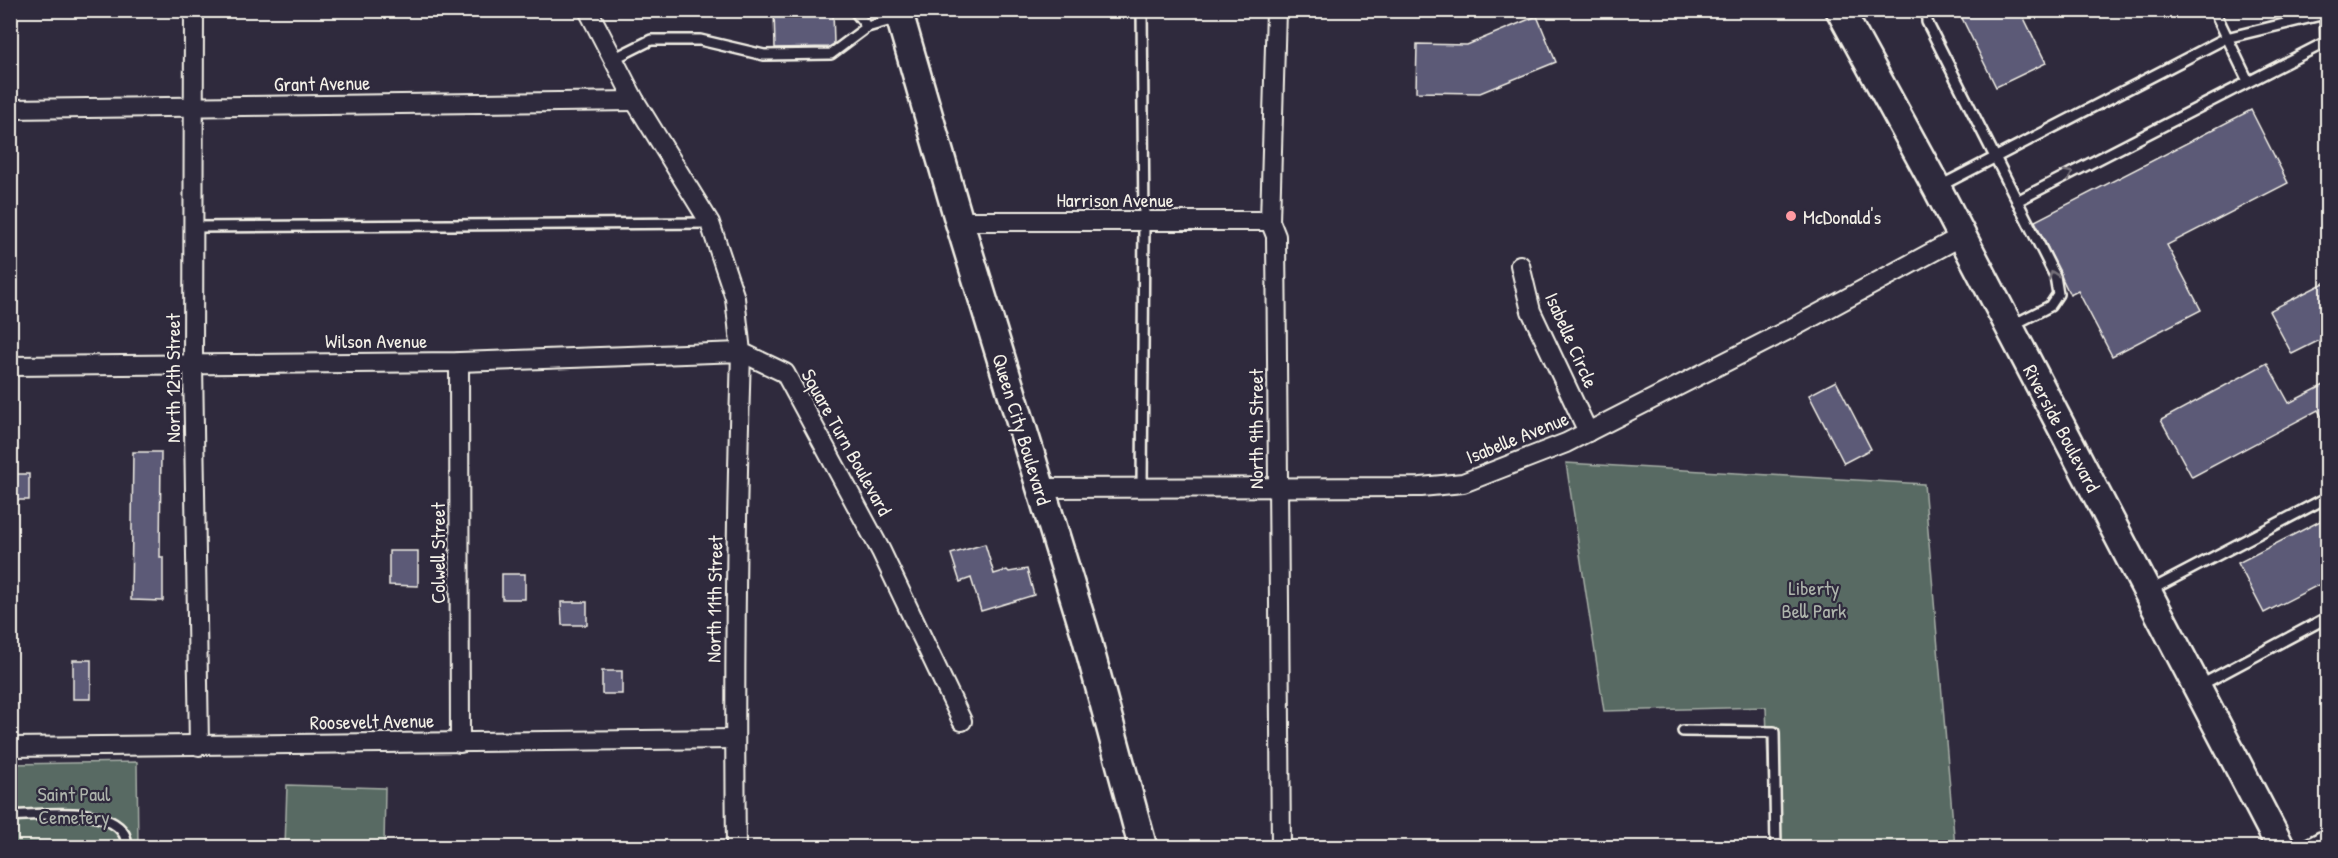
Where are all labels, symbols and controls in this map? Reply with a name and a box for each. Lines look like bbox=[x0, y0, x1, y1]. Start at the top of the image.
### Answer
street label: Grant Avenue bbox=[274, 69, 370, 97]
one-way arrow bbox=[2063, 170, 2074, 181]
street label: Harrison Avenue bbox=[1056, 186, 1174, 213]
place label: McDonald's bbox=[1803, 203, 1882, 230]
marker: McDonald's bbox=[1784, 209, 1798, 223]
one-way arrow bbox=[2048, 271, 2061, 281]
street label: Isabelle Circle bbox=[1539, 288, 1605, 392]
street label: North 12th Street bbox=[159, 312, 186, 443]
street label: Wilson Avenue bbox=[325, 327, 427, 354]
street label: Queen City Boulevard bbox=[986, 350, 1058, 508]
street label: Riverside Boulevard bbox=[2017, 360, 2107, 497]
street label: Square Turn Boulevard bbox=[795, 364, 899, 520]
street label: North 9th Street bbox=[1242, 368, 1269, 489]
street label: Isabelle Avenue bbox=[1462, 404, 1572, 470]
street label: Colwell Street bbox=[424, 501, 451, 604]
street label: North 11th Street bbox=[699, 534, 729, 663]
park label: Liberty Bell Park bbox=[1782, 574, 1846, 624]
street label: Roosevelt Avenue bbox=[310, 706, 434, 736]
park label: Saint Paul Cemetery bbox=[38, 780, 111, 830]

